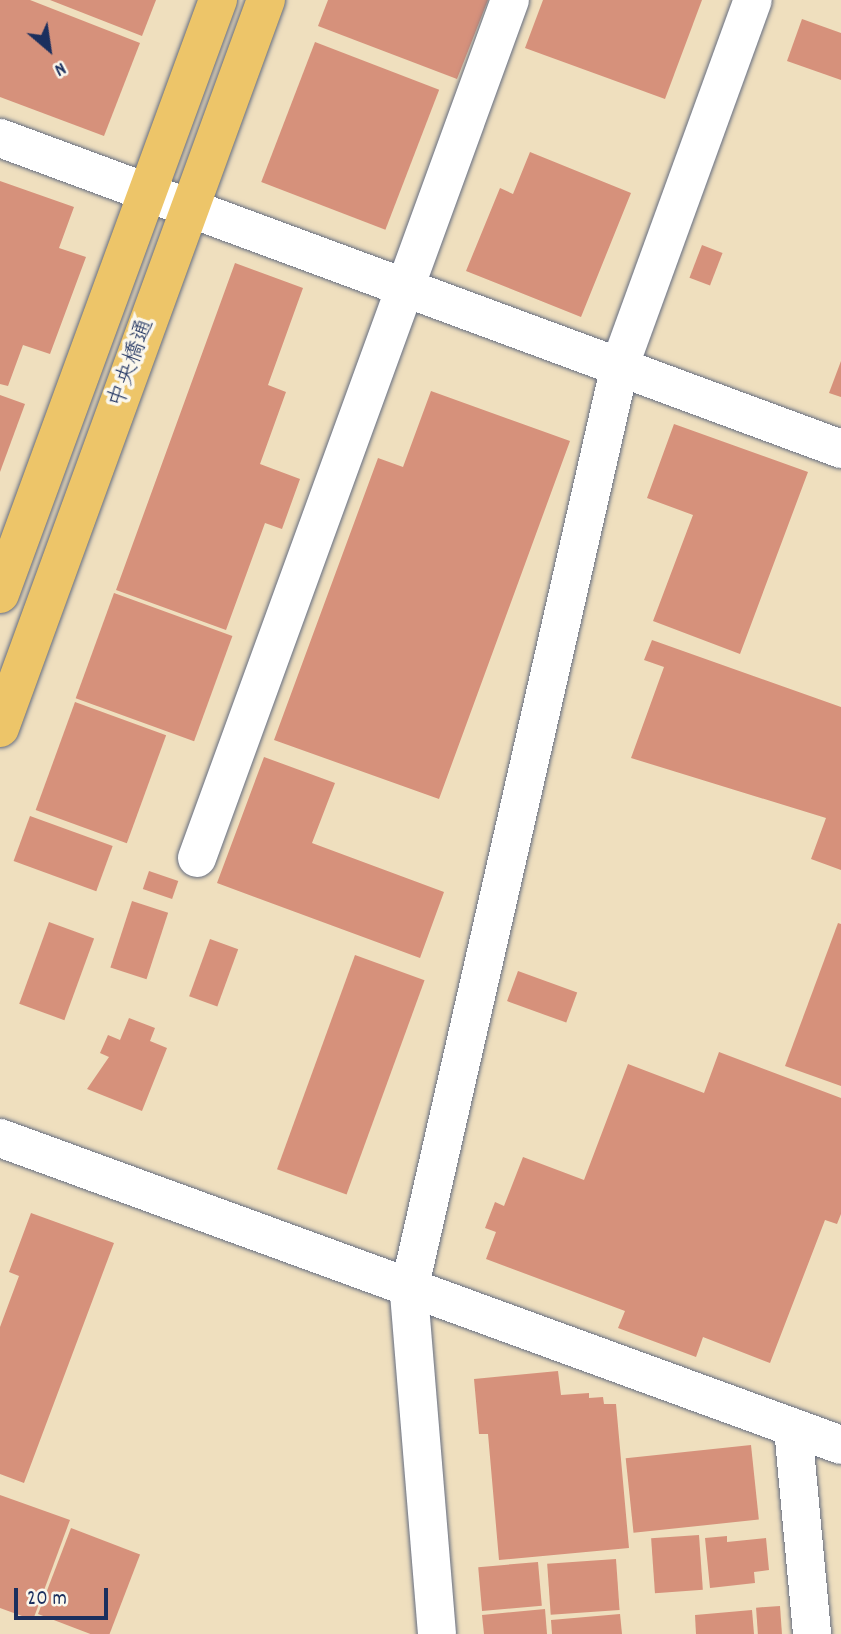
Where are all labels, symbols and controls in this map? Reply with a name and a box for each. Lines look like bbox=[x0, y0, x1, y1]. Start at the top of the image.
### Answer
north arrow bbox=[14, 14, 84, 84]
text: N bbox=[49, 54, 70, 82]
street label: 中央橋通 bbox=[104, 316, 162, 412]
scale bar bbox=[18, 1574, 112, 1618]
text: 20 m bbox=[27, 1585, 67, 1615]

